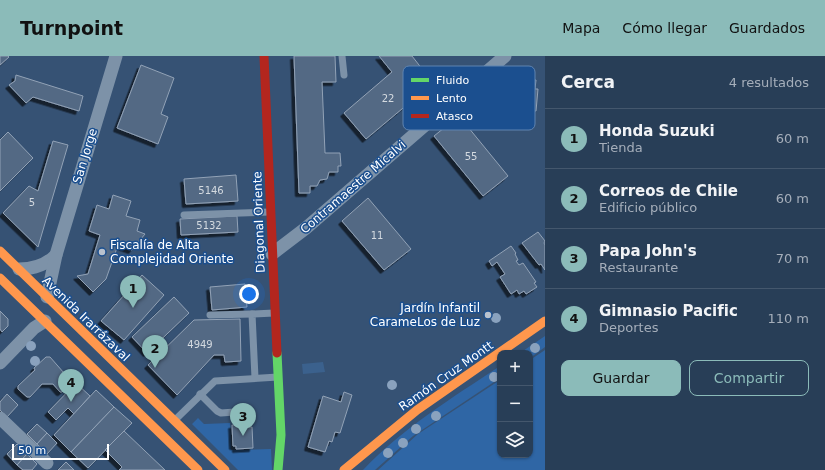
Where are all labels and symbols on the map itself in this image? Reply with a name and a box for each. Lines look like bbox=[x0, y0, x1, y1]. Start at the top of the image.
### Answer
legend bbox=[403, 66, 535, 130]
text: Fluido bbox=[436, 74, 469, 87]
text: Lento bbox=[436, 92, 467, 105]
house number: 22 bbox=[382, 93, 394, 104]
text: Atasco bbox=[436, 110, 473, 123]
street label: San Jorge bbox=[70, 127, 100, 185]
street label: Contramaestre Micalvi bbox=[297, 137, 409, 237]
house number: 55 bbox=[465, 151, 477, 162]
street label: Diagonal Oriente bbox=[250, 171, 268, 273]
house number: 5146 bbox=[198, 185, 224, 196]
house number: 5 bbox=[29, 197, 35, 208]
house number: 5132 bbox=[196, 220, 222, 231]
house number: 11 bbox=[371, 230, 383, 241]
place label: Fiscalía de Alta Complejidad Oriente bbox=[110, 238, 234, 266]
marker: Fiscalía de Alta Complejidad Oriente bbox=[97, 247, 107, 257]
street label: Avenida Irarrázaval bbox=[39, 274, 133, 364]
pin: 1 bbox=[120, 275, 146, 308]
your location bbox=[239, 284, 259, 304]
place label: Jardín Infantil CarameLos de Luz bbox=[370, 301, 480, 329]
marker: Jardín Infantil CarameLos de Luz bbox=[483, 310, 493, 320]
pin: 2 bbox=[142, 335, 168, 368]
street label: Ramón Cruz Montt bbox=[396, 338, 496, 414]
house number: 4949 bbox=[187, 339, 213, 350]
pin: 4 bbox=[58, 369, 84, 402]
pin: 3 bbox=[230, 403, 256, 436]
scale bar bbox=[12, 442, 109, 461]

